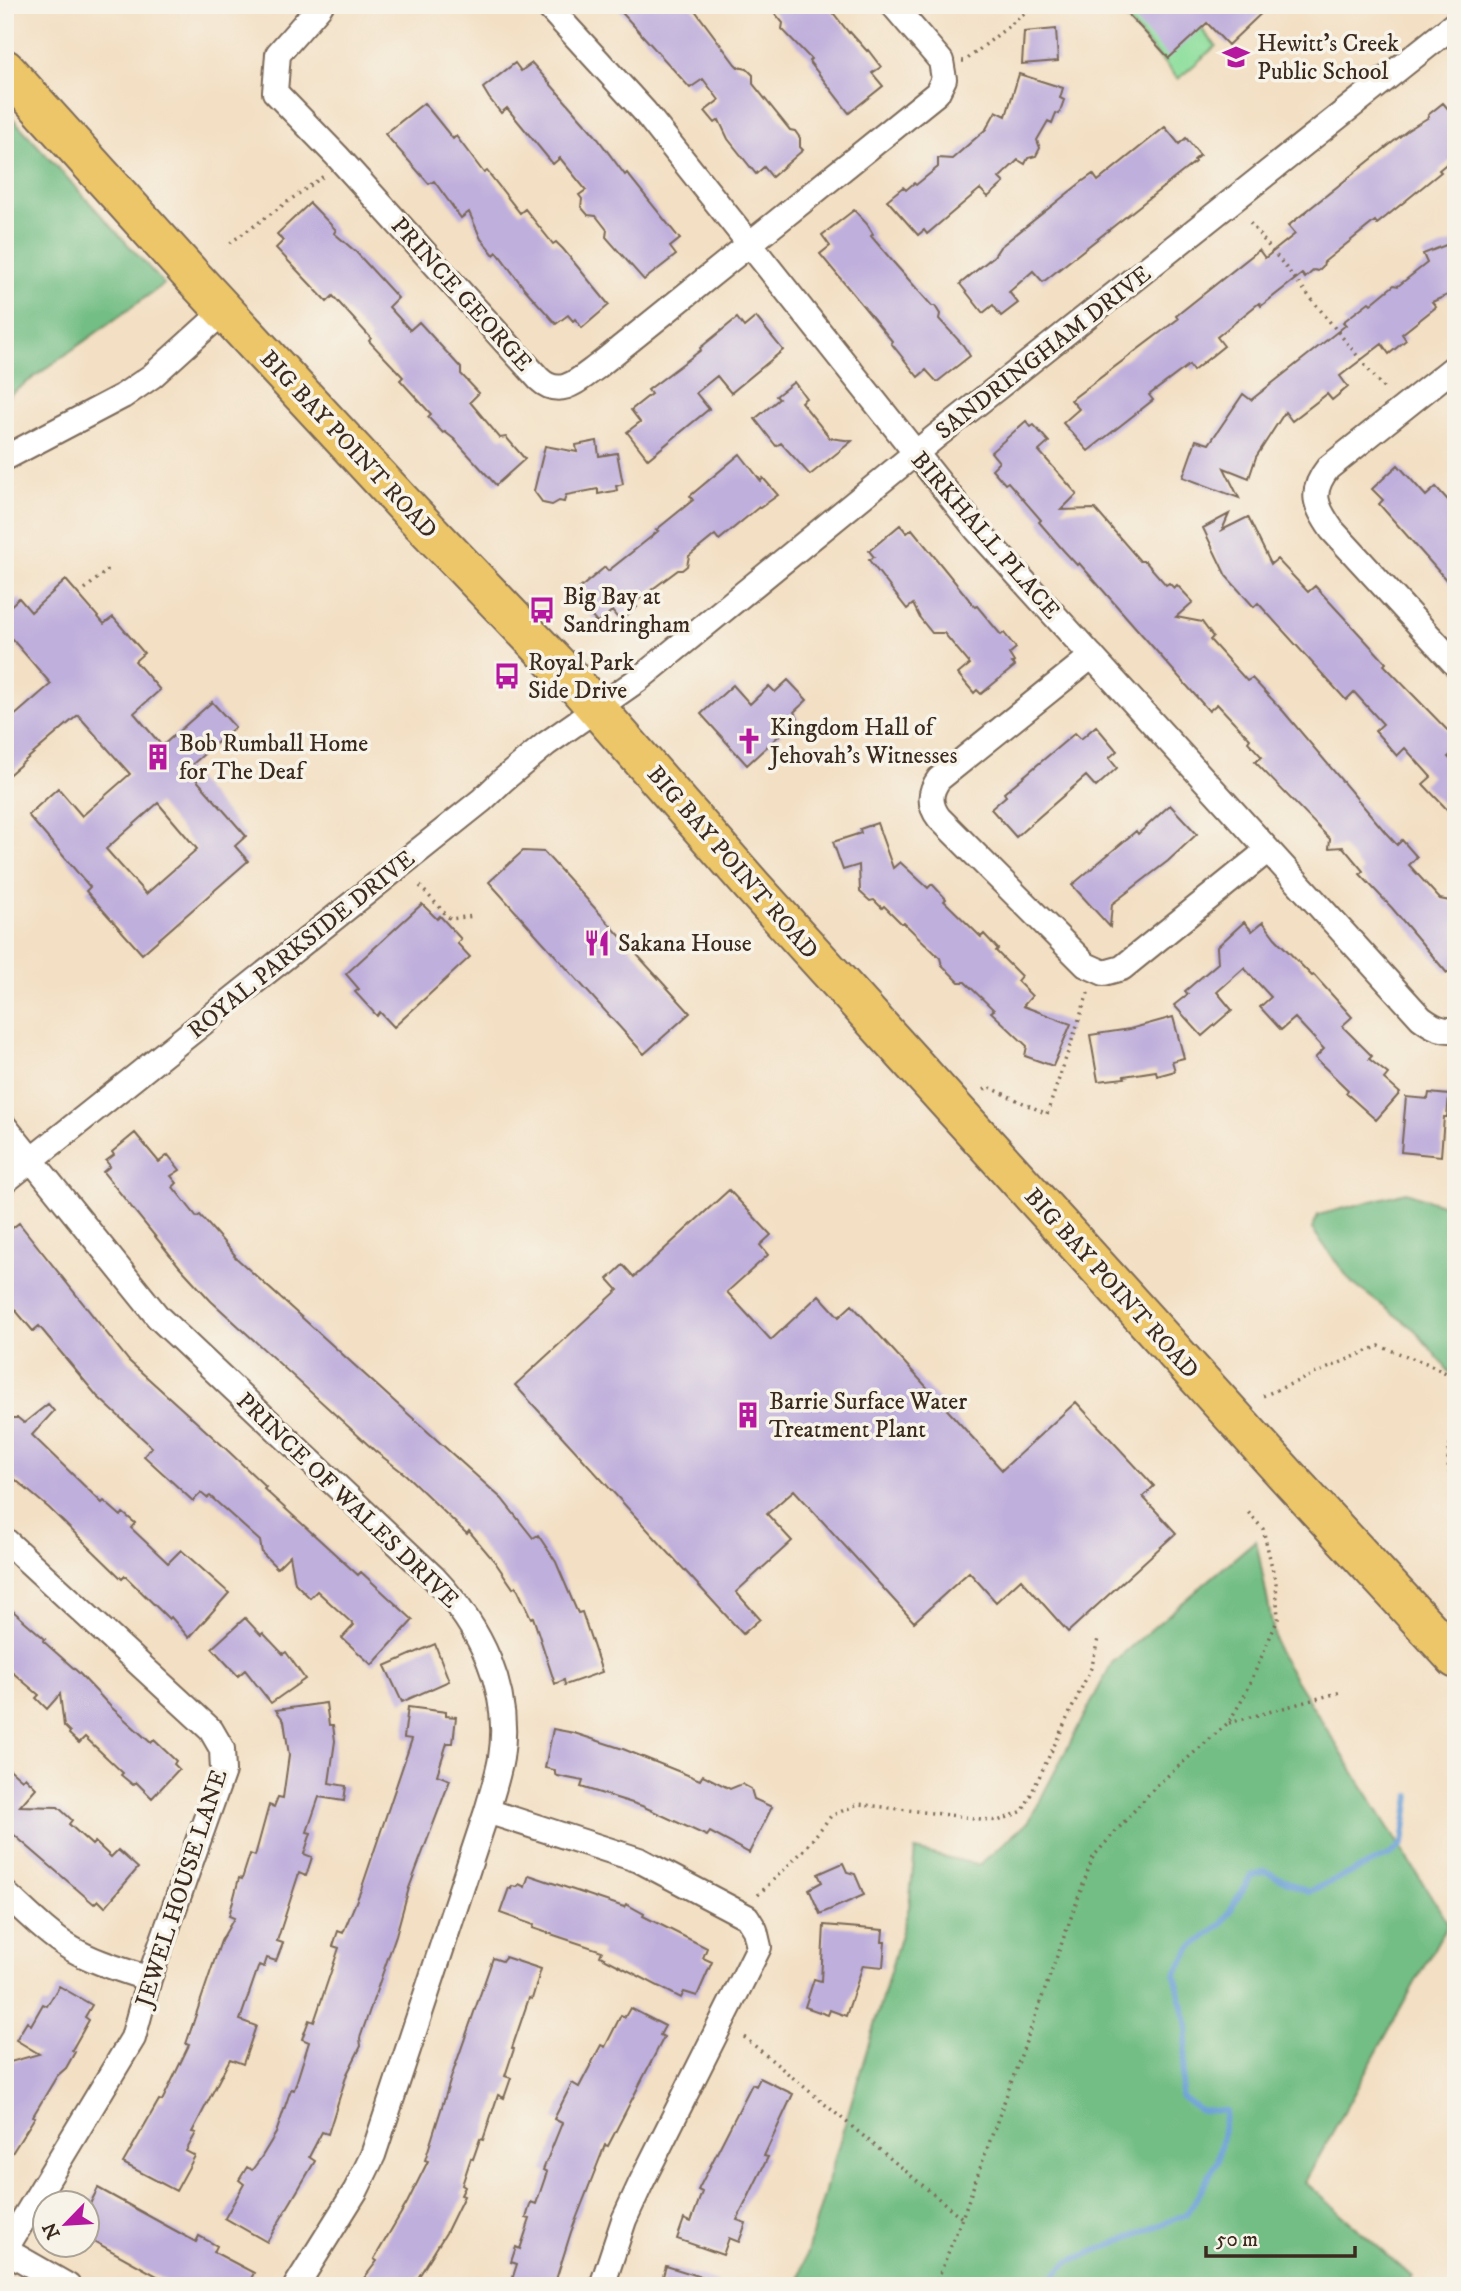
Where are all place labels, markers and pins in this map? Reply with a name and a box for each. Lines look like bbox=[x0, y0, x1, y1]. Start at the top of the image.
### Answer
place label: Hewitt's Creek Public School bbox=[1257, 29, 1399, 87]
school or university icon: Hewitt's Creek Public School bbox=[1221, 42, 1251, 72]
place label: Big Bay at Sandringham bbox=[563, 582, 690, 640]
bus stop icon: Big Bay at Sandringham bbox=[527, 595, 557, 625]
place label: Royal Park Side Drive bbox=[528, 648, 634, 706]
bus stop icon: Royal Park Side Drive bbox=[492, 661, 522, 691]
place label: Kingdom Hall of Jehovah's Witnesses bbox=[768, 713, 958, 771]
church icon: Kingdom Hall of Jehovah's Witnesses bbox=[734, 726, 764, 756]
place label: Bob Rumball Home for The Deaf bbox=[179, 729, 368, 787]
building icon: Bob Rumball Home for The Deaf bbox=[143, 742, 173, 772]
restaurant icon: Sakana House bbox=[582, 928, 612, 958]
place label: Sakana House bbox=[618, 929, 752, 959]
place label: Barrie Surface Water Treatment Plant bbox=[769, 1387, 967, 1445]
building icon: Barrie Surface Water Treatment Plant bbox=[733, 1400, 763, 1430]

